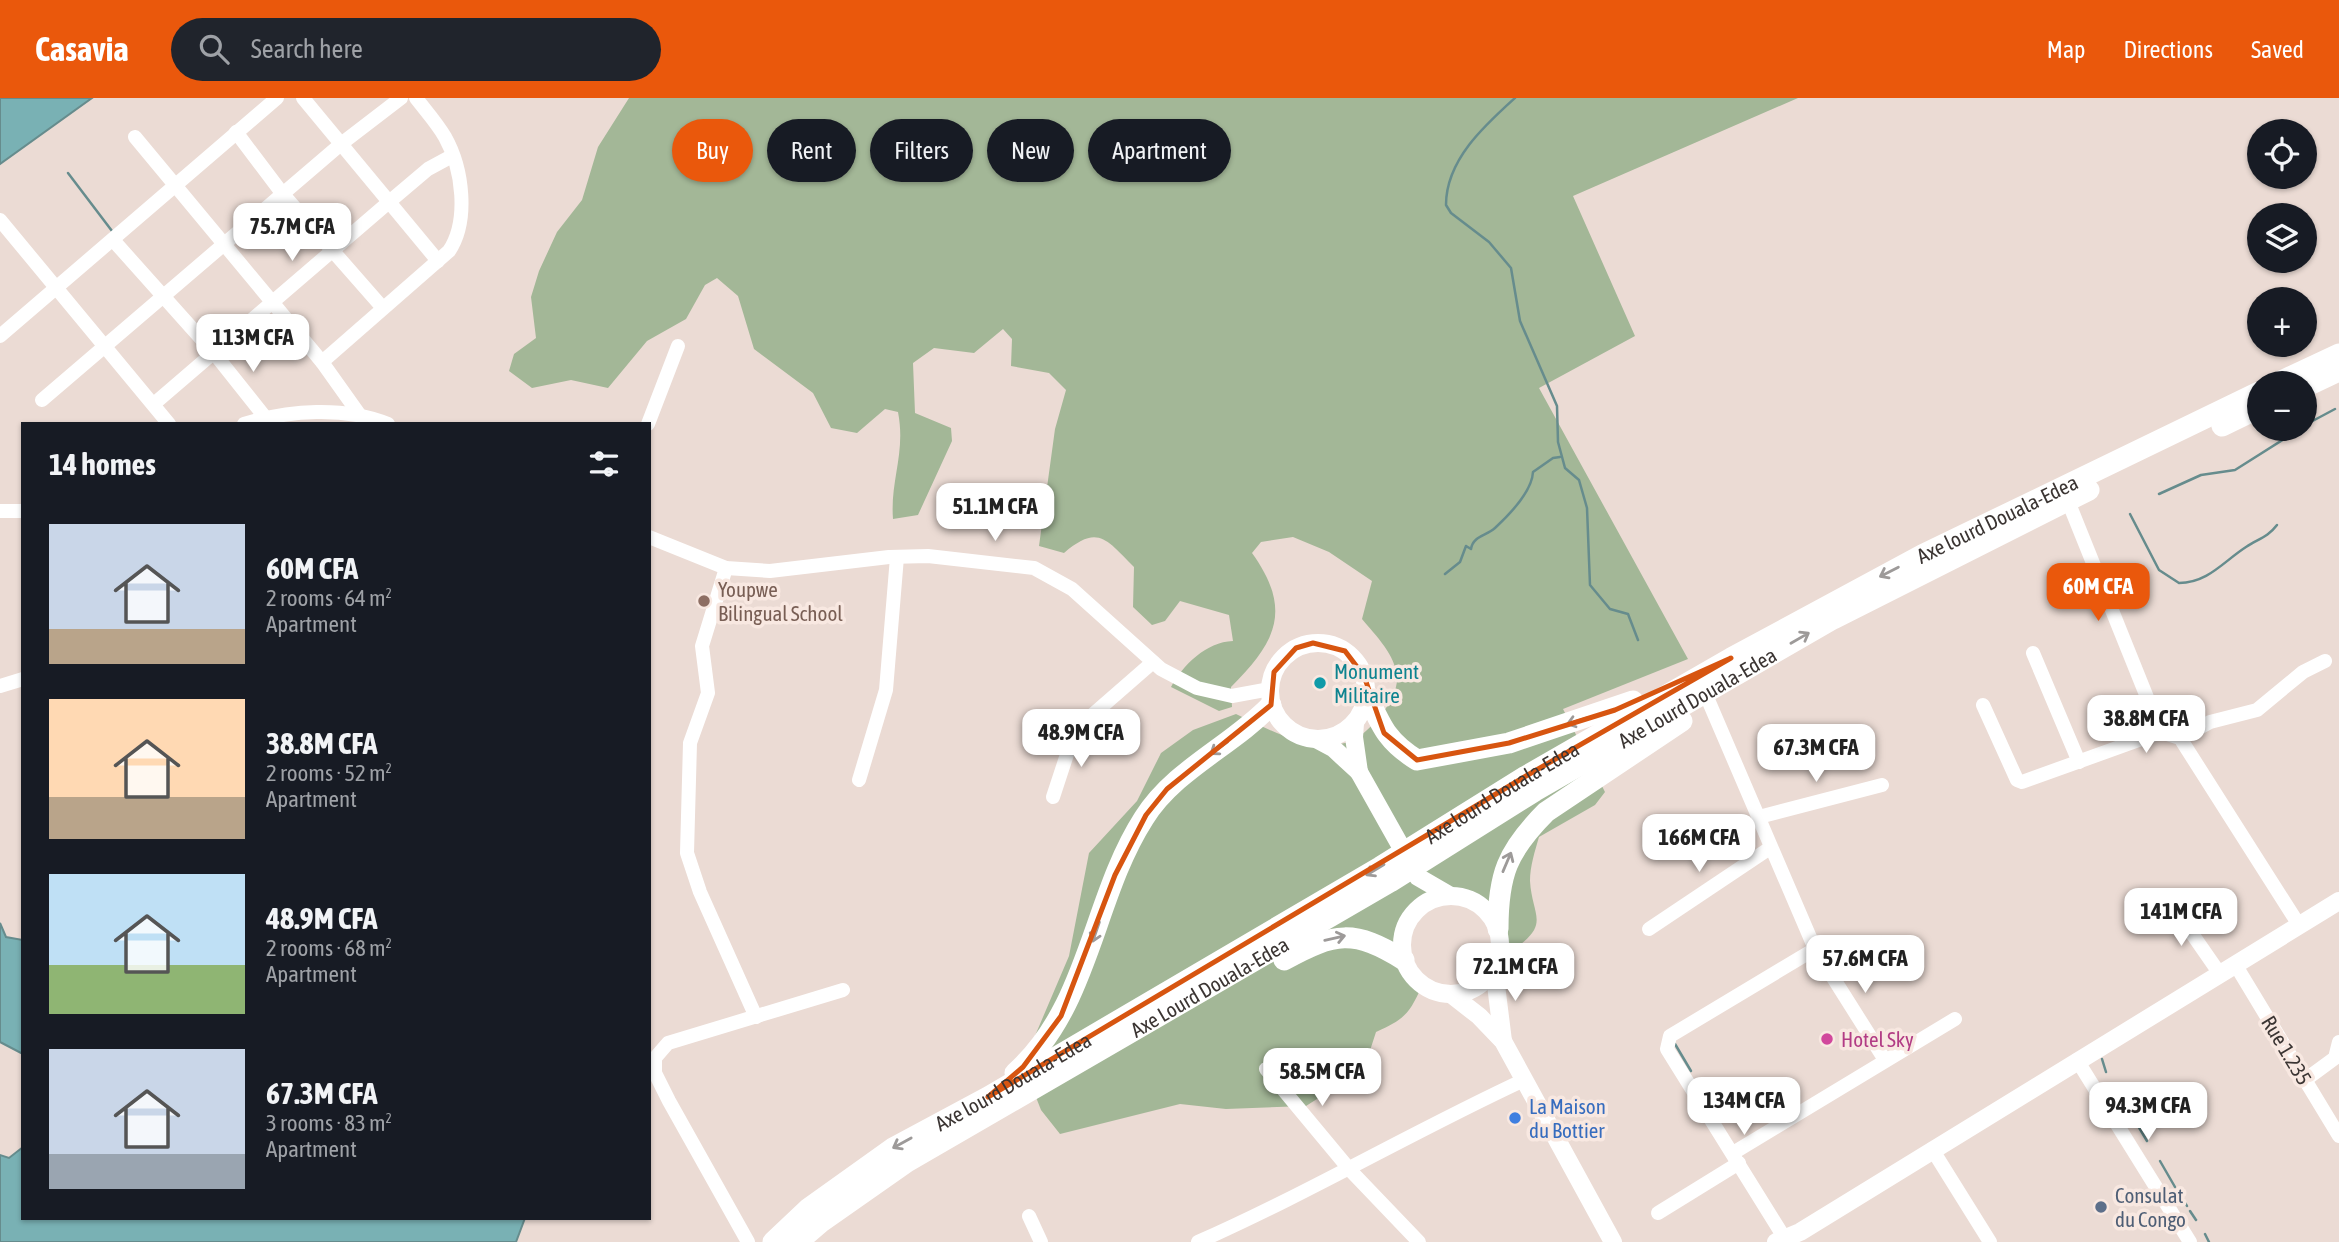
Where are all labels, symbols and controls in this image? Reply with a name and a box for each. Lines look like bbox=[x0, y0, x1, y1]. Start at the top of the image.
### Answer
search box bbox=[171, 18, 661, 81]
text: Casavia bbox=[35, 30, 129, 68]
icon: search bbox=[195, 30, 233, 68]
text: Search here bbox=[251, 34, 363, 64]
text: Map bbox=[2047, 36, 2085, 63]
text: Directions bbox=[2123, 36, 2213, 63]
text: Saved bbox=[2251, 36, 2304, 63]
chip: Buy bbox=[672, 119, 753, 182]
chip: Rent bbox=[767, 119, 856, 182]
chip: Filters bbox=[870, 119, 973, 182]
chip: New bbox=[987, 119, 1074, 182]
chip: Apartment bbox=[1088, 119, 1231, 182]
map controls bbox=[2247, 119, 2317, 441]
button: locate bbox=[2247, 119, 2317, 189]
button: layers bbox=[2247, 203, 2317, 273]
pin: 75.7M CFA bbox=[212, 204, 372, 263]
text: 75.7M CFA bbox=[249, 213, 335, 239]
button: + bbox=[2247, 287, 2317, 357]
pin: 113M CFA bbox=[181, 314, 325, 374]
text: 113M CFA bbox=[212, 324, 294, 350]
button: − bbox=[2247, 371, 2317, 441]
icon: filters bbox=[585, 445, 623, 483]
text: 14 homes bbox=[49, 447, 156, 481]
street label: Axe lourd Douala-Edea bbox=[1913, 470, 2081, 568]
pin: 51.1M CFA bbox=[915, 484, 1075, 543]
text: 51.1M CFA bbox=[952, 493, 1038, 519]
text: 60M CFA bbox=[266, 551, 358, 585]
icon: home bbox=[105, 552, 189, 636]
pin: 60M CFA bbox=[2033, 564, 2163, 623]
one-way arrow bbox=[1880, 565, 1900, 579]
text: 60M CFA bbox=[2063, 573, 2133, 599]
place label: Youpwe Bilingual School bbox=[718, 577, 843, 625]
text: 2 rooms · 64 m² bbox=[266, 585, 392, 611]
marker: Youpwe Bilingual School bbox=[696, 593, 712, 609]
text: Apartment bbox=[266, 611, 357, 637]
one-way arrow bbox=[1789, 631, 1809, 645]
street label: Axe Lourd Douala-Edea bbox=[1614, 642, 1780, 752]
place label: Monument Militaire bbox=[1334, 659, 1419, 707]
marker: Monument Militaire bbox=[1312, 675, 1328, 691]
pin: 38.8M CFA bbox=[2066, 696, 2226, 755]
text: 38.8M CFA bbox=[2103, 705, 2189, 731]
pin: 48.9M CFA bbox=[1001, 710, 1161, 769]
one-way arrow bbox=[1567, 716, 1589, 728]
text: 48.9M CFA bbox=[1038, 719, 1124, 745]
pin: 67.3M CFA bbox=[1736, 724, 1896, 784]
text: 38.8M CFA bbox=[266, 726, 378, 760]
icon: home bbox=[105, 727, 189, 811]
text: 67.3M CFA bbox=[1773, 734, 1859, 760]
street label: Axe lourd Douala-Edea bbox=[1420, 736, 1583, 848]
one-way arrow bbox=[1210, 741, 1229, 755]
text: 2 rooms · 52 m² bbox=[266, 760, 392, 786]
text: Apartment bbox=[266, 786, 357, 812]
pin: 166M CFA bbox=[1627, 814, 1771, 874]
text: 166M CFA bbox=[1658, 824, 1740, 850]
one-way arrow bbox=[1502, 852, 1515, 873]
one-way arrow bbox=[1365, 863, 1385, 877]
pin: 141M CFA bbox=[2109, 888, 2253, 948]
text: 141M CFA bbox=[2140, 898, 2222, 924]
text: 48.9M CFA bbox=[266, 901, 378, 935]
icon: home bbox=[105, 902, 189, 986]
one-way arrow bbox=[1089, 921, 1102, 943]
street label: Axe Lourd Douala-Edea bbox=[1126, 931, 1293, 1042]
one-way arrow bbox=[1323, 931, 1346, 944]
text: 2 rooms · 68 m² bbox=[266, 935, 392, 961]
pin: 57.6M CFA bbox=[1785, 936, 1945, 995]
pin: 72.1M CFA bbox=[1435, 944, 1595, 1003]
text: 57.6M CFA bbox=[1822, 945, 1908, 971]
text: 72.1M CFA bbox=[1472, 953, 1558, 979]
text: Apartment bbox=[266, 961, 357, 987]
street label: Rue 1.235 bbox=[2257, 1011, 2317, 1089]
street label: Axe lourd Douala-Edea bbox=[931, 1027, 1095, 1135]
place label: Hotel Sky bbox=[1841, 1027, 1914, 1051]
marker: Hotel Sky bbox=[1819, 1031, 1835, 1047]
pin: 58.5M CFA bbox=[1242, 1048, 1402, 1108]
text: 58.5M CFA bbox=[1279, 1058, 1365, 1084]
text: 67.3M CFA bbox=[266, 1076, 378, 1110]
icon: home bbox=[105, 1077, 189, 1161]
pin: 134M CFA bbox=[1672, 1077, 1816, 1137]
pin: 94.3M CFA bbox=[2068, 1082, 2228, 1142]
text: 134M CFA bbox=[1703, 1087, 1785, 1113]
text: 94.3M CFA bbox=[2105, 1092, 2191, 1118]
place label: La Maison du Bottier bbox=[1529, 1094, 1606, 1142]
text: 3 rooms · 83 m² bbox=[266, 1110, 392, 1136]
marker: La Maison du Bottier bbox=[1507, 1110, 1523, 1126]
text: Apartment bbox=[266, 1136, 357, 1162]
one-way arrow bbox=[892, 1137, 913, 1150]
place label: Consulat du Congo bbox=[2115, 1183, 2186, 1231]
marker: Consulat du Congo bbox=[2093, 1199, 2109, 1215]

